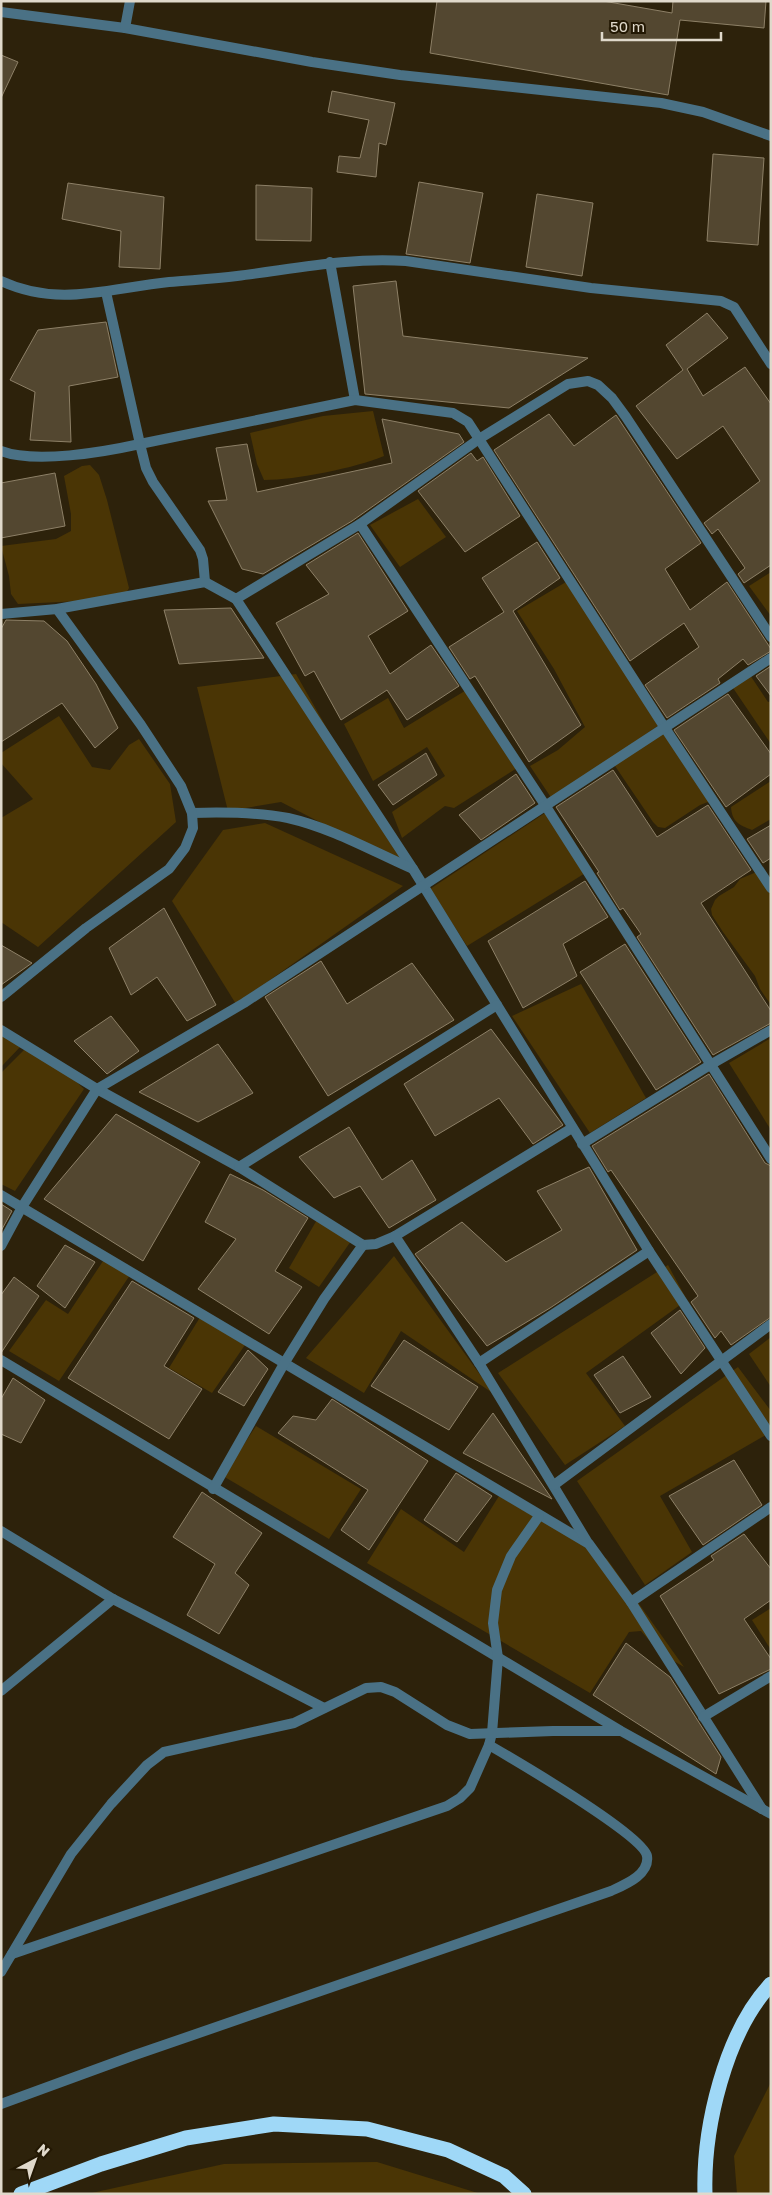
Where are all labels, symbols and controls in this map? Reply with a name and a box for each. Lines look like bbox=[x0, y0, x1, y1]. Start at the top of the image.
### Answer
scale bar bbox=[602, 10, 721, 42]
text: 50 m bbox=[610, 17, 645, 35]
north arrow bbox=[10, 2135, 60, 2185]
text: N bbox=[34, 2140, 53, 2160]

